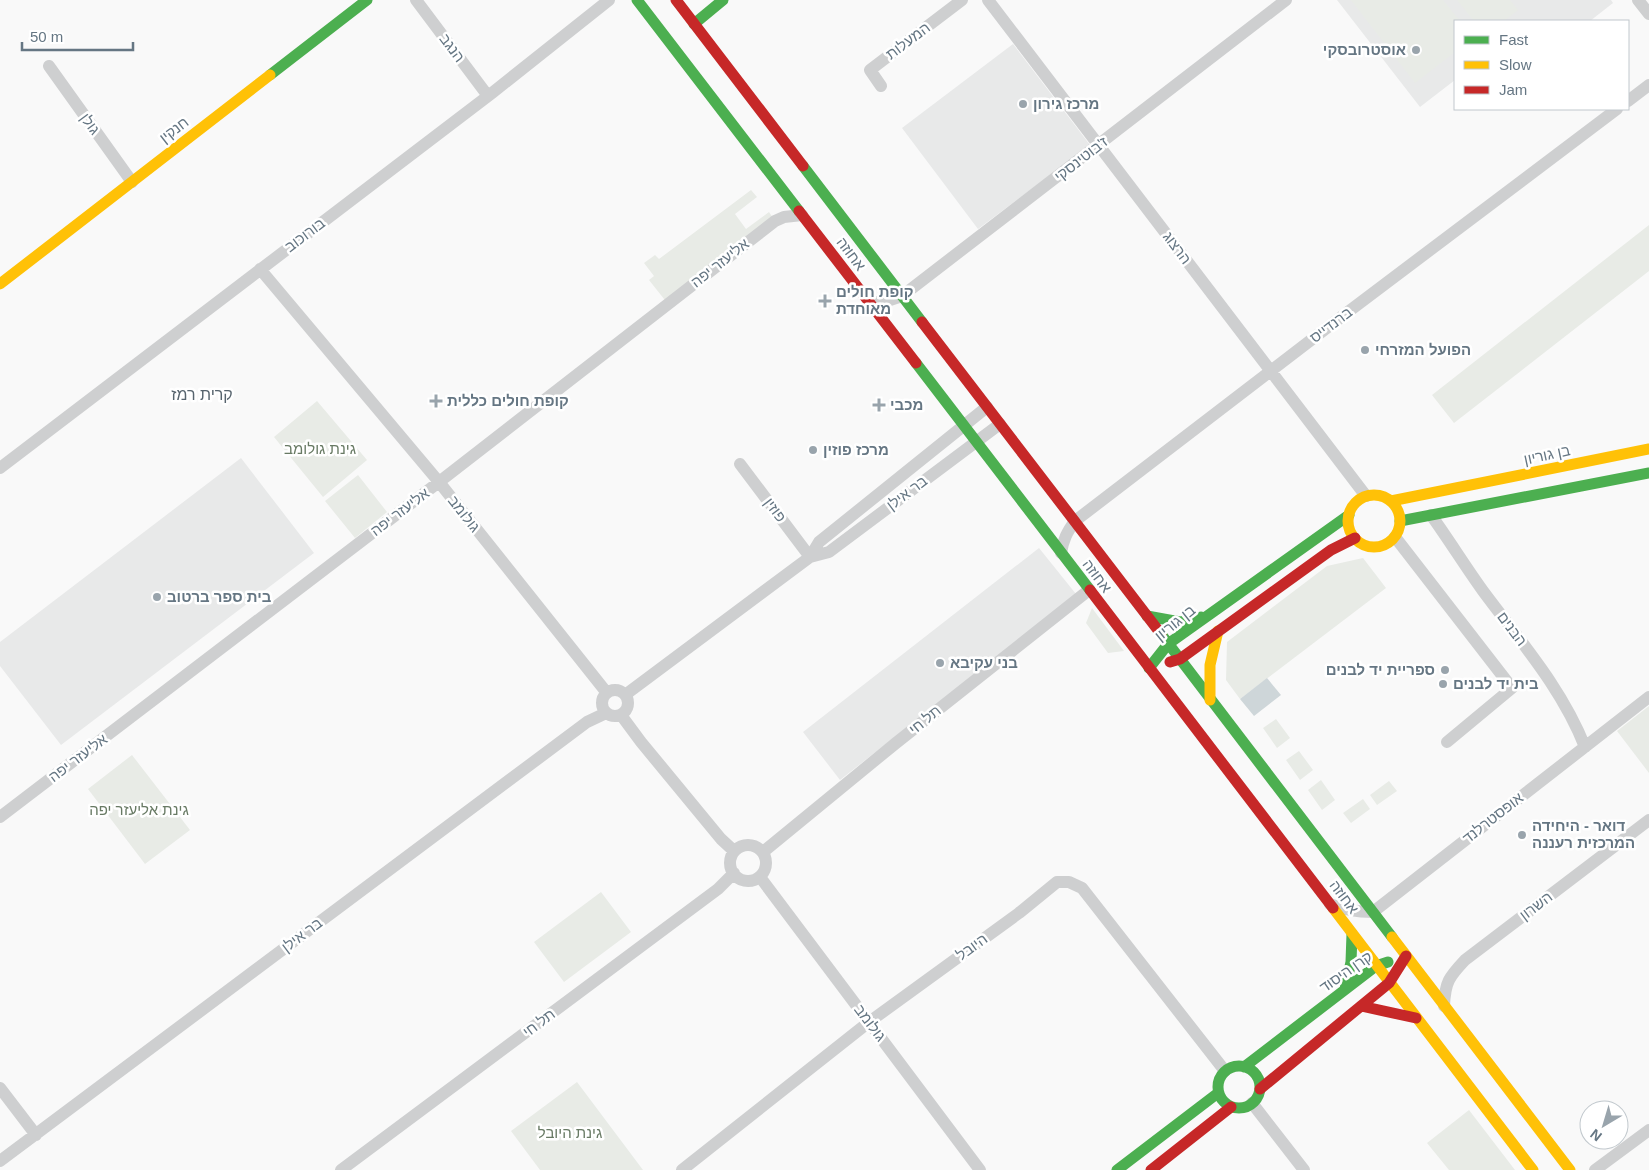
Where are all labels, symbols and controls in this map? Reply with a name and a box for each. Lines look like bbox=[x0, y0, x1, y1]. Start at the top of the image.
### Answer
street label: המעלות bbox=[882, 19, 933, 63]
scale bar bbox=[22, 20, 134, 52]
legend bbox=[1454, 20, 1629, 110]
text: 50 m bbox=[30, 28, 63, 45]
street label: הנגב bbox=[436, 30, 468, 65]
text: Fast bbox=[1499, 31, 1529, 48]
place label: אוסטרובסקי bbox=[1323, 41, 1406, 58]
marker: אוסטרובסקי bbox=[1410, 44, 1422, 56]
text: Slow bbox=[1499, 56, 1532, 73]
text: Jam bbox=[1499, 81, 1527, 98]
place label: מרכז גירון bbox=[1033, 95, 1099, 112]
marker: מרכז גירון bbox=[1017, 98, 1029, 110]
street label: גולן bbox=[77, 110, 104, 138]
street label: חנקין bbox=[156, 113, 192, 146]
street label: ז'בוטינסקי bbox=[1051, 133, 1111, 185]
street label: בורוכוב bbox=[281, 214, 328, 255]
street label: הרצוג bbox=[1160, 228, 1195, 267]
street label: אליעזר יפה bbox=[687, 234, 753, 291]
street label: אחוזה bbox=[833, 234, 870, 274]
place label: קופת חולים מאוחדת bbox=[836, 283, 914, 317]
marker: קופת חולים מאוחדת bbox=[818, 294, 832, 308]
street label: ברנדייס bbox=[1306, 303, 1355, 346]
place label: הפועל המזרחי bbox=[1375, 341, 1471, 358]
marker: הפועל המזרחי bbox=[1359, 344, 1371, 356]
district label: קרית רמז bbox=[171, 386, 233, 403]
place label: קופת חולים כללית bbox=[447, 392, 569, 409]
marker: קופת חולים כללית bbox=[429, 394, 443, 408]
place label: מכבי bbox=[890, 396, 923, 413]
marker: מכבי bbox=[872, 398, 886, 412]
park label: גינת גולומב bbox=[284, 440, 356, 457]
place label: מרכז פוזין bbox=[823, 441, 889, 458]
street label: בן גוריון bbox=[1522, 441, 1572, 468]
marker: מרכז פוזין bbox=[807, 444, 819, 456]
street label: בר אילן bbox=[883, 472, 930, 513]
street label: אליעזר יפה bbox=[367, 484, 433, 539]
street label: גולומב bbox=[445, 492, 484, 535]
street label: פוזין bbox=[761, 494, 790, 525]
street label: אחוזה bbox=[1079, 556, 1116, 596]
place label: בית ספר ברטוב bbox=[167, 588, 272, 605]
marker: בית ספר ברטוב bbox=[151, 591, 163, 603]
street label: בן גוריון bbox=[1151, 601, 1198, 644]
street label: הבנים bbox=[1494, 608, 1531, 649]
place label: בני עקיבא bbox=[950, 654, 1018, 671]
marker: בני עקיבא bbox=[934, 657, 946, 669]
place label: ספריית יד לבנים bbox=[1326, 661, 1435, 678]
marker: ספריית יד לבנים bbox=[1439, 664, 1451, 676]
place label: בית יד לבנים bbox=[1453, 675, 1539, 692]
marker: בית יד לבנים bbox=[1437, 678, 1449, 690]
street label: תל חי bbox=[905, 702, 944, 738]
street label: אליעזר יפה bbox=[45, 730, 111, 785]
street label: אופסטרלנד bbox=[1459, 788, 1527, 847]
park label: גינת אליעזר יפה bbox=[89, 801, 189, 818]
place label: דואר - היחידה המרכזית רעננה bbox=[1532, 817, 1635, 851]
marker: דואר - היחידה המרכזית רעננה bbox=[1516, 829, 1528, 841]
street label: אחוזה bbox=[1326, 877, 1363, 917]
street label: השרון bbox=[1516, 888, 1555, 923]
street label: בר אילן bbox=[278, 914, 325, 955]
street label: היובל bbox=[953, 930, 990, 963]
street label: קרן היסוד bbox=[1316, 947, 1375, 996]
street label: גולומב bbox=[851, 1001, 890, 1044]
street label: תל חי bbox=[519, 1005, 558, 1040]
north arrow bbox=[1579, 1100, 1629, 1150]
park label: גינת היובל bbox=[538, 1124, 602, 1141]
text: N bbox=[1587, 1126, 1605, 1145]

